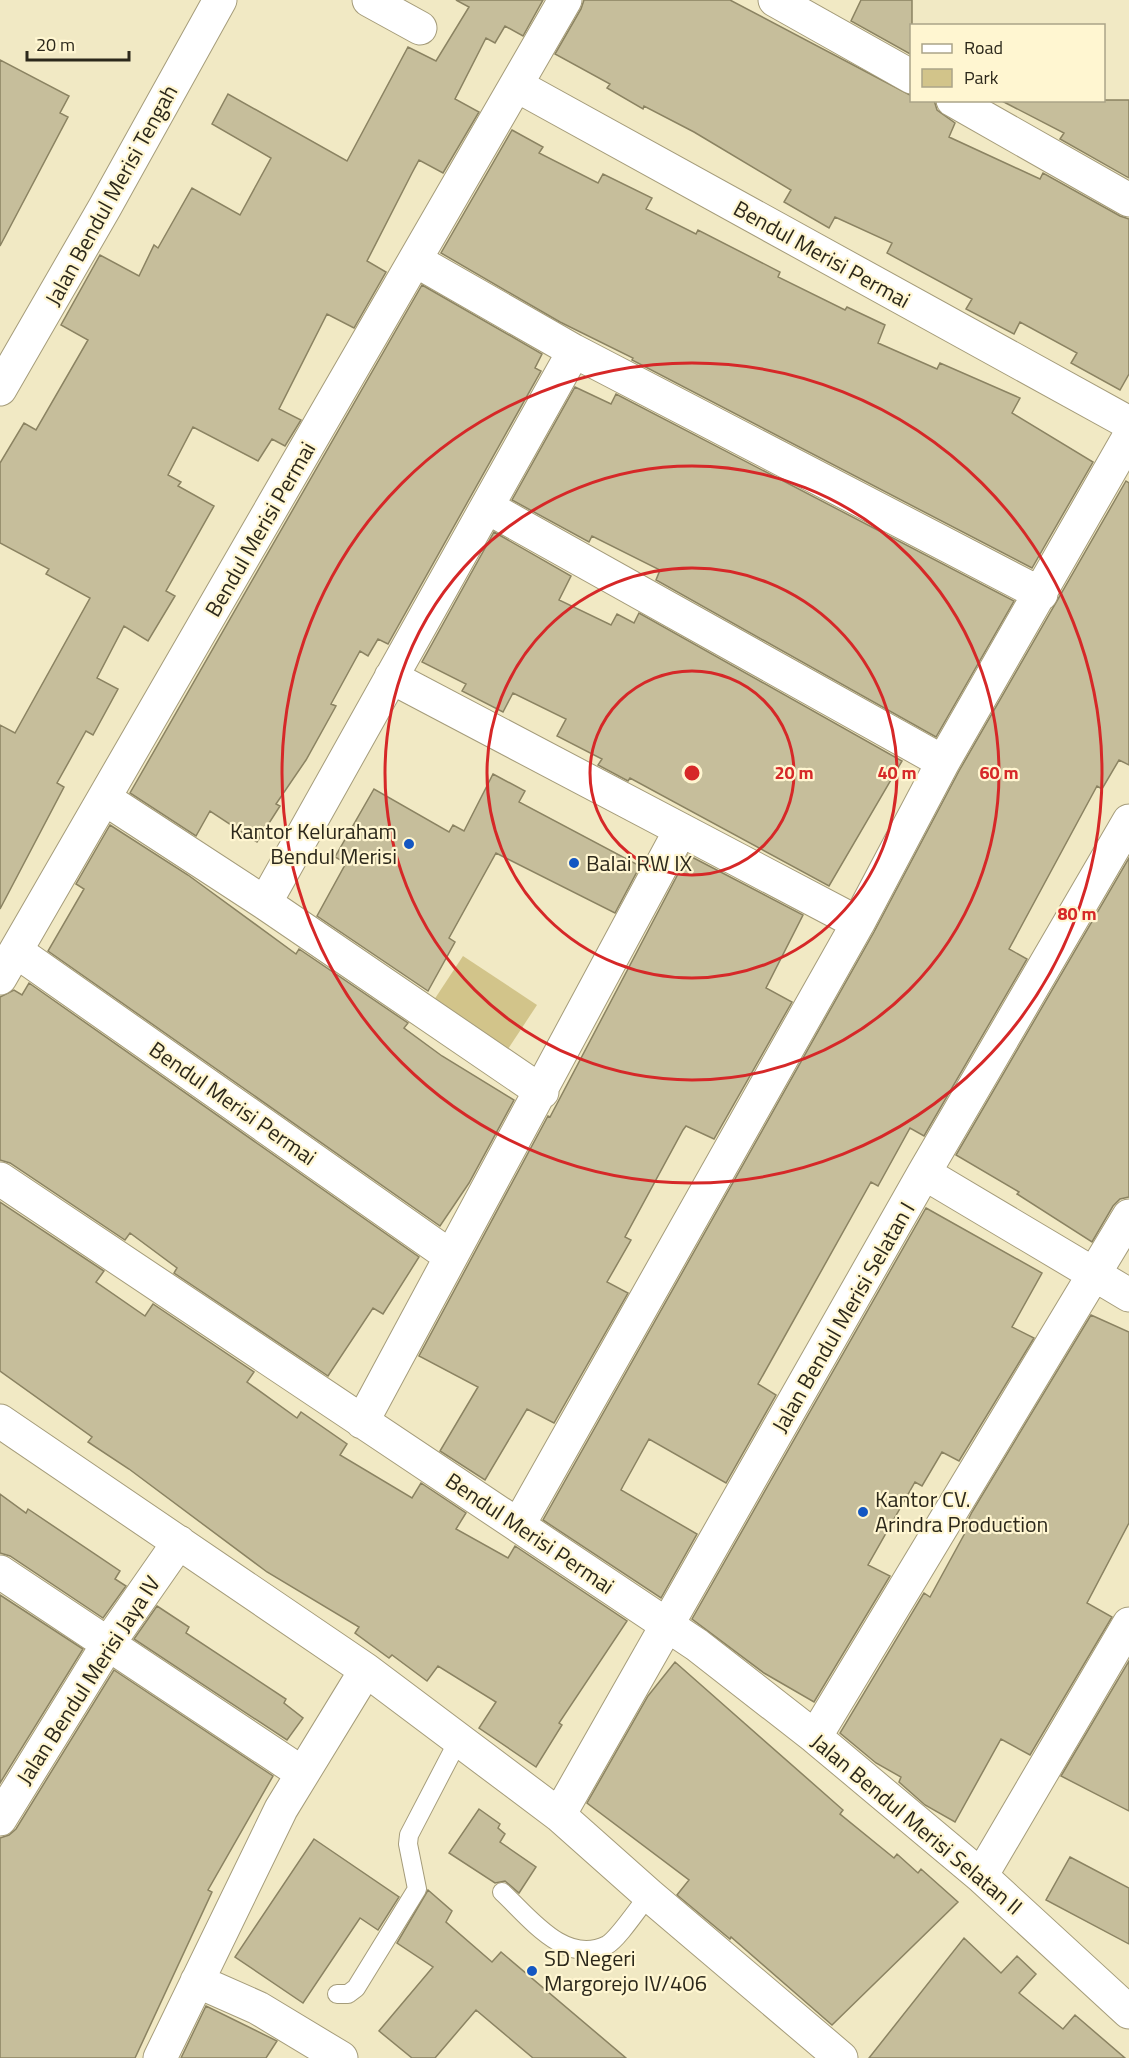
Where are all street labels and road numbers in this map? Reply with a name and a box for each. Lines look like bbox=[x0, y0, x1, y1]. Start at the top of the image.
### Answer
street label: Jalan Bendul Merisi Tengah bbox=[36, 78, 186, 312]
street label: Bendul Merisi Permai bbox=[727, 191, 917, 317]
street label: Bendul Merisi Permai bbox=[196, 435, 324, 623]
street label: Bendul Merisi Permai bbox=[142, 1032, 324, 1174]
street label: Jalan Bendul Merisi Selatan I bbox=[763, 1195, 923, 1439]
street label: Bendul Merisi Permai bbox=[439, 1464, 621, 1602]
street label: Jalan Bendul Merisi Jaya IV bbox=[7, 1569, 169, 1791]
street label: Jalan Bendul Merisi Selatan II bbox=[804, 1725, 1030, 1923]

